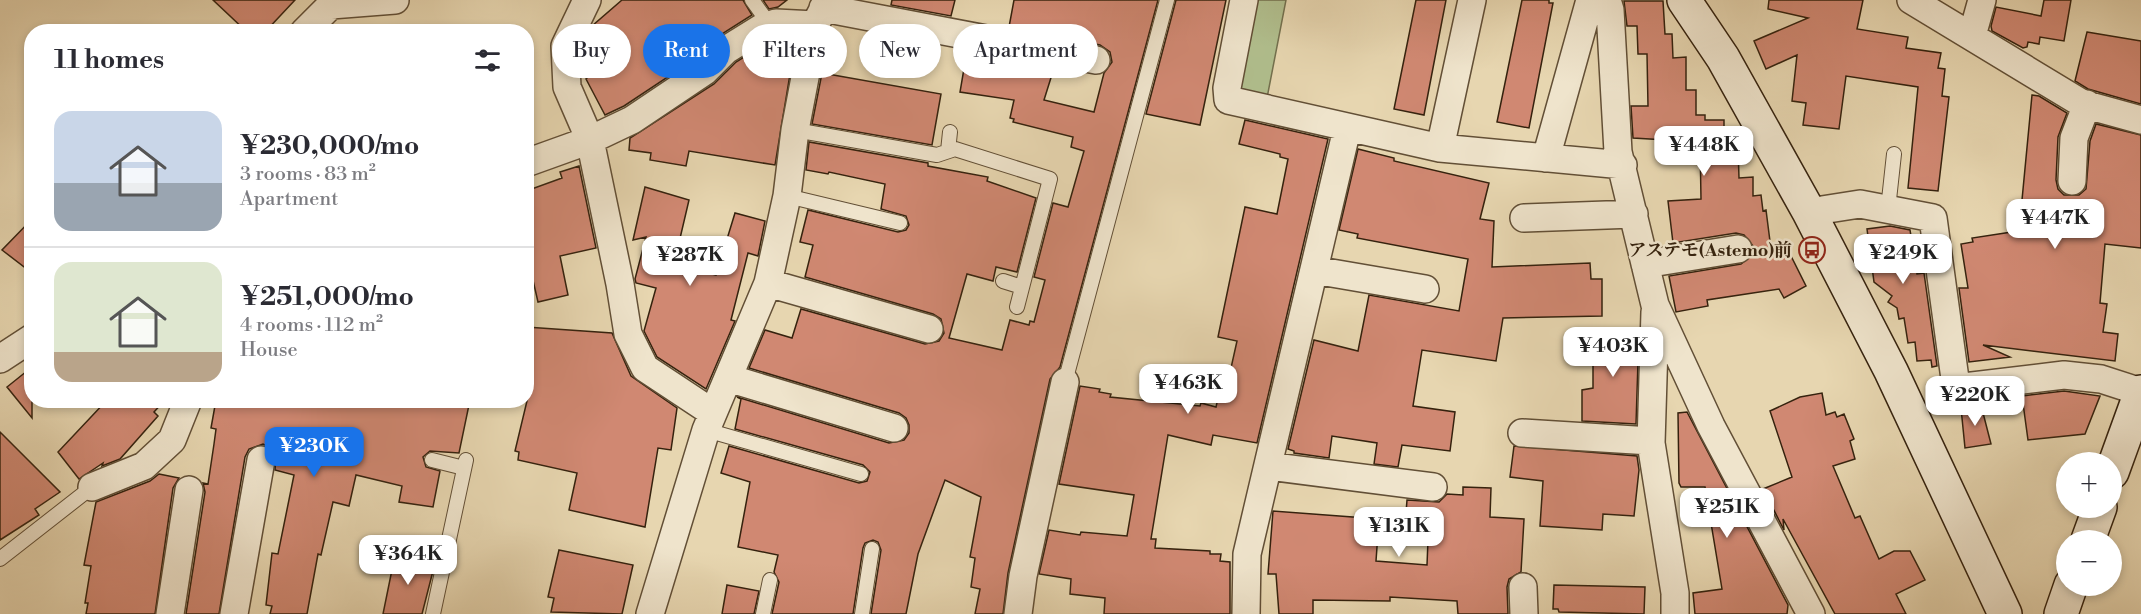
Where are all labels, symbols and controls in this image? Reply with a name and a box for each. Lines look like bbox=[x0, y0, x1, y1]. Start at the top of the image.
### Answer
chip: Buy bbox=[552, 24, 631, 78]
chip: Rent bbox=[643, 24, 730, 78]
chip: Filters bbox=[742, 24, 847, 78]
chip: New bbox=[859, 24, 941, 78]
chip: Apartment bbox=[953, 24, 1098, 78]
text: 11 homes bbox=[54, 44, 164, 76]
icon: filters bbox=[471, 44, 504, 77]
pin: ¥448K bbox=[1662, 126, 1746, 177]
text: ¥230,000/mo bbox=[240, 130, 419, 162]
text: ¥448K bbox=[1668, 133, 1740, 158]
icon: home bbox=[102, 135, 174, 207]
text: 3 rooms · 83 m² bbox=[240, 162, 376, 187]
text: Apartment bbox=[240, 187, 338, 212]
pin: ¥447K bbox=[2013, 199, 2097, 250]
text: ¥447K bbox=[2020, 206, 2090, 231]
pin: ¥249K bbox=[1861, 234, 1945, 285]
bus stop icon: アステモ(Astemo)前 bbox=[1797, 235, 1827, 265]
pin: ¥287K bbox=[648, 236, 732, 287]
place label: アステモ(Astemo)前 bbox=[1628, 239, 1792, 262]
text: ¥249K bbox=[1868, 241, 1938, 266]
text: ¥287K bbox=[656, 243, 724, 268]
text: ¥251,000/mo bbox=[240, 281, 414, 313]
icon: home bbox=[102, 286, 174, 358]
text: 4 rooms · 112 m² bbox=[240, 313, 383, 338]
pin: ¥403K bbox=[1571, 327, 1655, 378]
text: ¥403K bbox=[1577, 334, 1649, 359]
text: House bbox=[240, 338, 298, 363]
pin: ¥463K bbox=[1146, 364, 1230, 415]
text: ¥463K bbox=[1153, 371, 1223, 396]
pin: ¥220K bbox=[1933, 376, 2017, 427]
text: ¥220K bbox=[1939, 383, 2011, 408]
pin: ¥230K bbox=[272, 427, 356, 478]
text: ¥230K bbox=[279, 434, 349, 459]
map controls bbox=[2056, 452, 2122, 596]
button: + bbox=[2056, 452, 2122, 518]
pin: ¥251K bbox=[1685, 488, 1769, 539]
text: ¥251K bbox=[1694, 495, 1760, 520]
pin: ¥131K bbox=[1357, 507, 1441, 558]
text: ¥131K bbox=[1368, 514, 1430, 539]
button: − bbox=[2056, 530, 2122, 596]
pin: ¥364K bbox=[366, 535, 450, 586]
text: ¥364K bbox=[373, 542, 443, 567]

